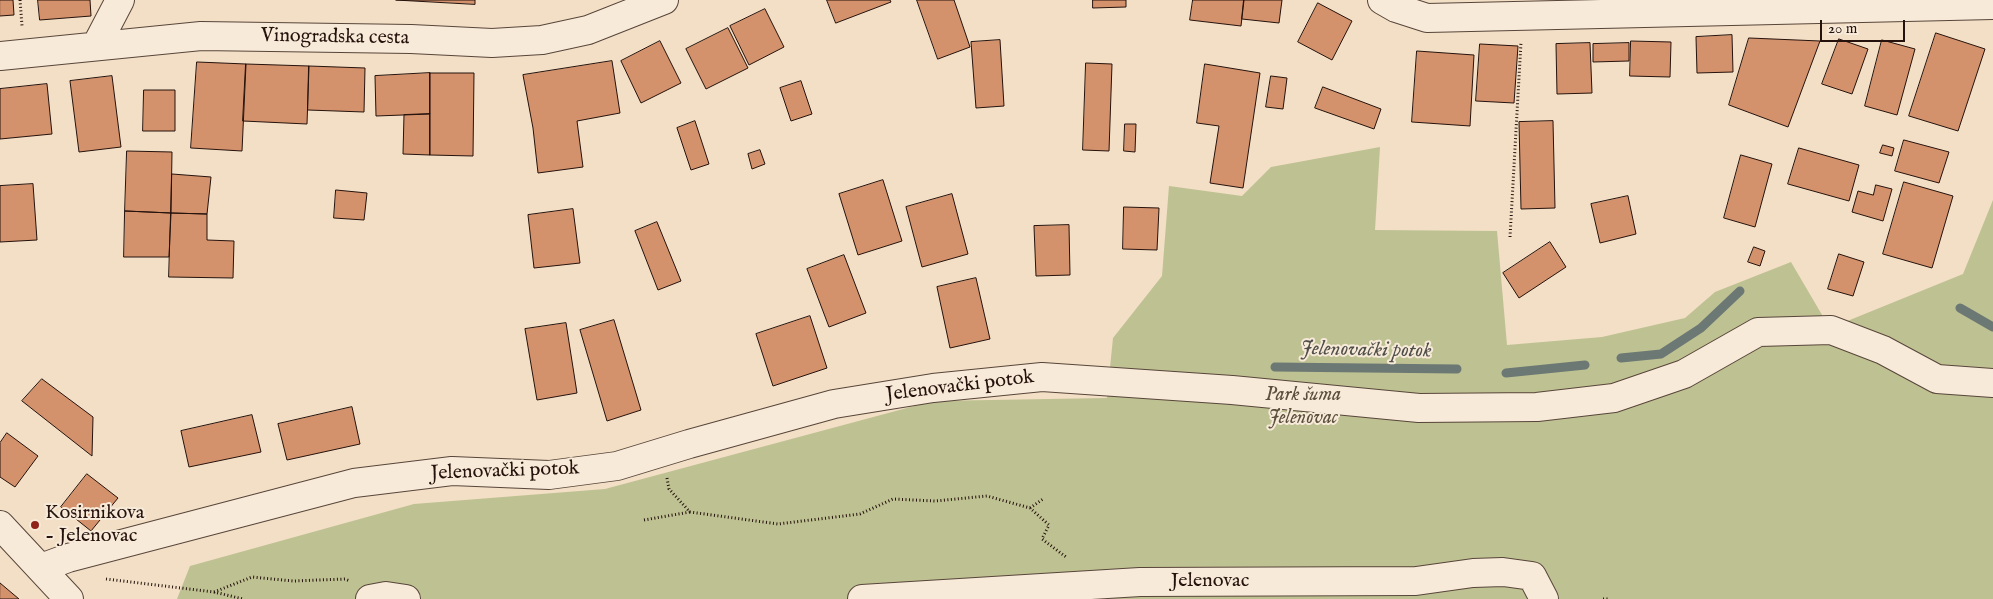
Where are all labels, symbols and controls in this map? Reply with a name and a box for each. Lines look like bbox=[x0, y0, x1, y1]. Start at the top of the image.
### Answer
scale bar bbox=[1823, 10, 1908, 42]
text: 20 m bbox=[1828, 19, 1857, 38]
street label: Vinogradska cesta bbox=[261, 25, 409, 51]
water label: Jelenovački potok bbox=[1300, 337, 1432, 365]
street label: Jelenovački potok bbox=[885, 366, 1035, 408]
park label: Park šuma Jelenovac bbox=[1265, 384, 1341, 431]
street label: Jelenovački potok bbox=[430, 457, 580, 487]
place label: Kosirnikova - Jelenovac bbox=[45, 502, 144, 549]
marker: Kosirnikova - Jelenovac bbox=[29, 519, 41, 531]
street label: Jelenovac bbox=[1171, 570, 1249, 594]

